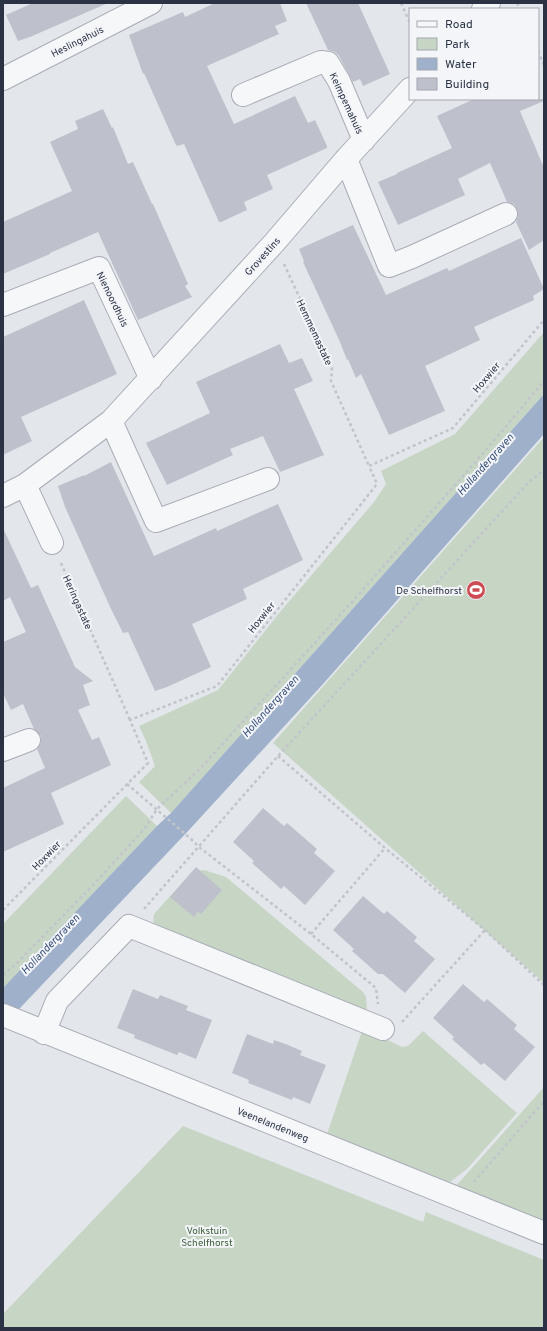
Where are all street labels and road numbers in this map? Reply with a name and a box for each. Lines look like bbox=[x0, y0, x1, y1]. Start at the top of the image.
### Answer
street label: Heslingahuis bbox=[49, 23, 106, 61]
street label: Keimpemahuis bbox=[326, 71, 366, 137]
street label: Grovestins bbox=[242, 235, 284, 279]
street label: Nienoordhuis bbox=[93, 270, 131, 330]
street label: Hemmemastate bbox=[293, 298, 335, 368]
street label: Hoxwier bbox=[470, 360, 504, 396]
street label: Heringastate bbox=[59, 573, 94, 632]
street label: Hoxwier bbox=[246, 600, 279, 636]
street label: Hoxwier bbox=[30, 838, 64, 874]
street label: Veenelandenweg bbox=[235, 1105, 310, 1146]

